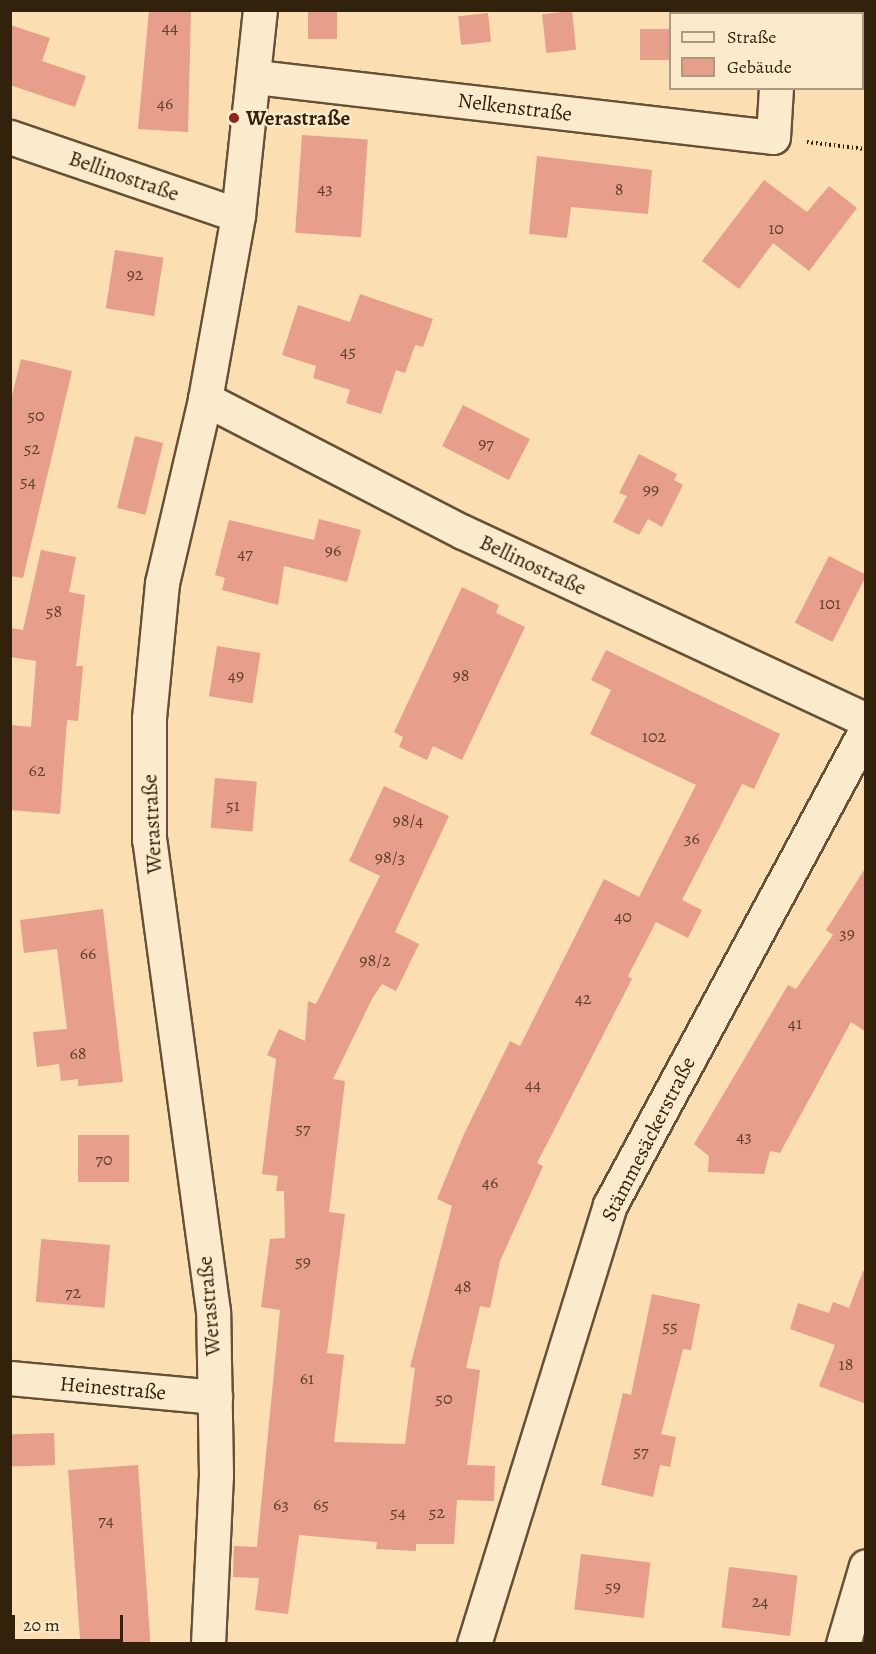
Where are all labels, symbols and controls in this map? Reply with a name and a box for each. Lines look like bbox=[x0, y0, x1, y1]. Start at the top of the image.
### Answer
legend bbox=[669, 12, 864, 90]
house number: 44 bbox=[162, 16, 178, 38]
text: Straße bbox=[727, 25, 776, 49]
text: Gebäude bbox=[727, 55, 792, 79]
street label: Nelkenstraße bbox=[456, 87, 574, 127]
house number: 46 bbox=[157, 92, 173, 114]
place label: Werastraße bbox=[246, 105, 350, 131]
marker: Werastraße bbox=[227, 111, 241, 125]
street label: Bellinostraße bbox=[66, 145, 182, 207]
house number: 43 bbox=[317, 177, 333, 199]
house number: 8 bbox=[615, 178, 623, 200]
house number: 10 bbox=[768, 217, 784, 239]
house number: 92 bbox=[127, 263, 143, 285]
house number: 45 bbox=[340, 340, 356, 362]
house number: 50 bbox=[27, 404, 45, 426]
house number: 97 bbox=[478, 432, 494, 454]
house number: 52 bbox=[24, 437, 40, 459]
house number: 54 bbox=[20, 470, 36, 492]
house number: 99 bbox=[643, 478, 659, 500]
street label: Bellinostraße bbox=[476, 529, 590, 601]
house number: 96 bbox=[325, 539, 341, 561]
house number: 47 bbox=[237, 542, 253, 564]
house number: 101 bbox=[819, 592, 841, 614]
house number: 58 bbox=[46, 600, 62, 622]
house number: 49 bbox=[228, 664, 244, 686]
house number: 98 bbox=[453, 664, 469, 686]
house number: 102 bbox=[642, 725, 666, 747]
house number: 62 bbox=[29, 759, 45, 781]
street label: Werastraße bbox=[137, 773, 167, 875]
house number: 51 bbox=[226, 794, 240, 816]
house number: 98/4 bbox=[393, 809, 423, 831]
house number: 36 bbox=[684, 827, 700, 849]
house number: 98/3 bbox=[375, 846, 405, 868]
house number: 40 bbox=[614, 905, 632, 927]
house number: 39 bbox=[839, 922, 855, 944]
house number: 66 bbox=[80, 942, 96, 964]
house number: 98/2 bbox=[359, 949, 391, 971]
house number: 42 bbox=[575, 987, 591, 1009]
house number: 41 bbox=[788, 1012, 802, 1034]
house number: 68 bbox=[69, 1042, 87, 1064]
street label: Stämmesäckerstraße bbox=[596, 1052, 700, 1226]
house number: 44 bbox=[525, 1073, 541, 1095]
house number: 57 bbox=[295, 1117, 311, 1139]
house number: 43 bbox=[736, 1125, 752, 1147]
house number: 70 bbox=[95, 1148, 113, 1170]
house number: 46 bbox=[482, 1171, 498, 1193]
house number: 59 bbox=[295, 1250, 311, 1272]
street label: Werastraße bbox=[192, 1255, 226, 1357]
house number: 48 bbox=[455, 1275, 471, 1297]
house number: 72 bbox=[65, 1281, 81, 1303]
house number: 55 bbox=[662, 1315, 678, 1337]
house number: 18 bbox=[839, 1353, 853, 1375]
house number: 61 bbox=[300, 1367, 314, 1389]
street label: Heinestraße bbox=[59, 1371, 167, 1405]
house number: 50 bbox=[435, 1387, 453, 1409]
house number: 57 bbox=[633, 1440, 649, 1462]
house number: 63 bbox=[273, 1493, 289, 1515]
house number: 65 bbox=[313, 1493, 329, 1515]
house number: 54 bbox=[390, 1501, 406, 1523]
house number: 52 bbox=[429, 1501, 445, 1523]
house number: 74 bbox=[98, 1509, 114, 1531]
house number: 59 bbox=[605, 1575, 621, 1597]
house number: 24 bbox=[752, 1590, 768, 1612]
scale bar bbox=[15, 1603, 126, 1641]
text: 20 m bbox=[23, 1613, 60, 1637]

